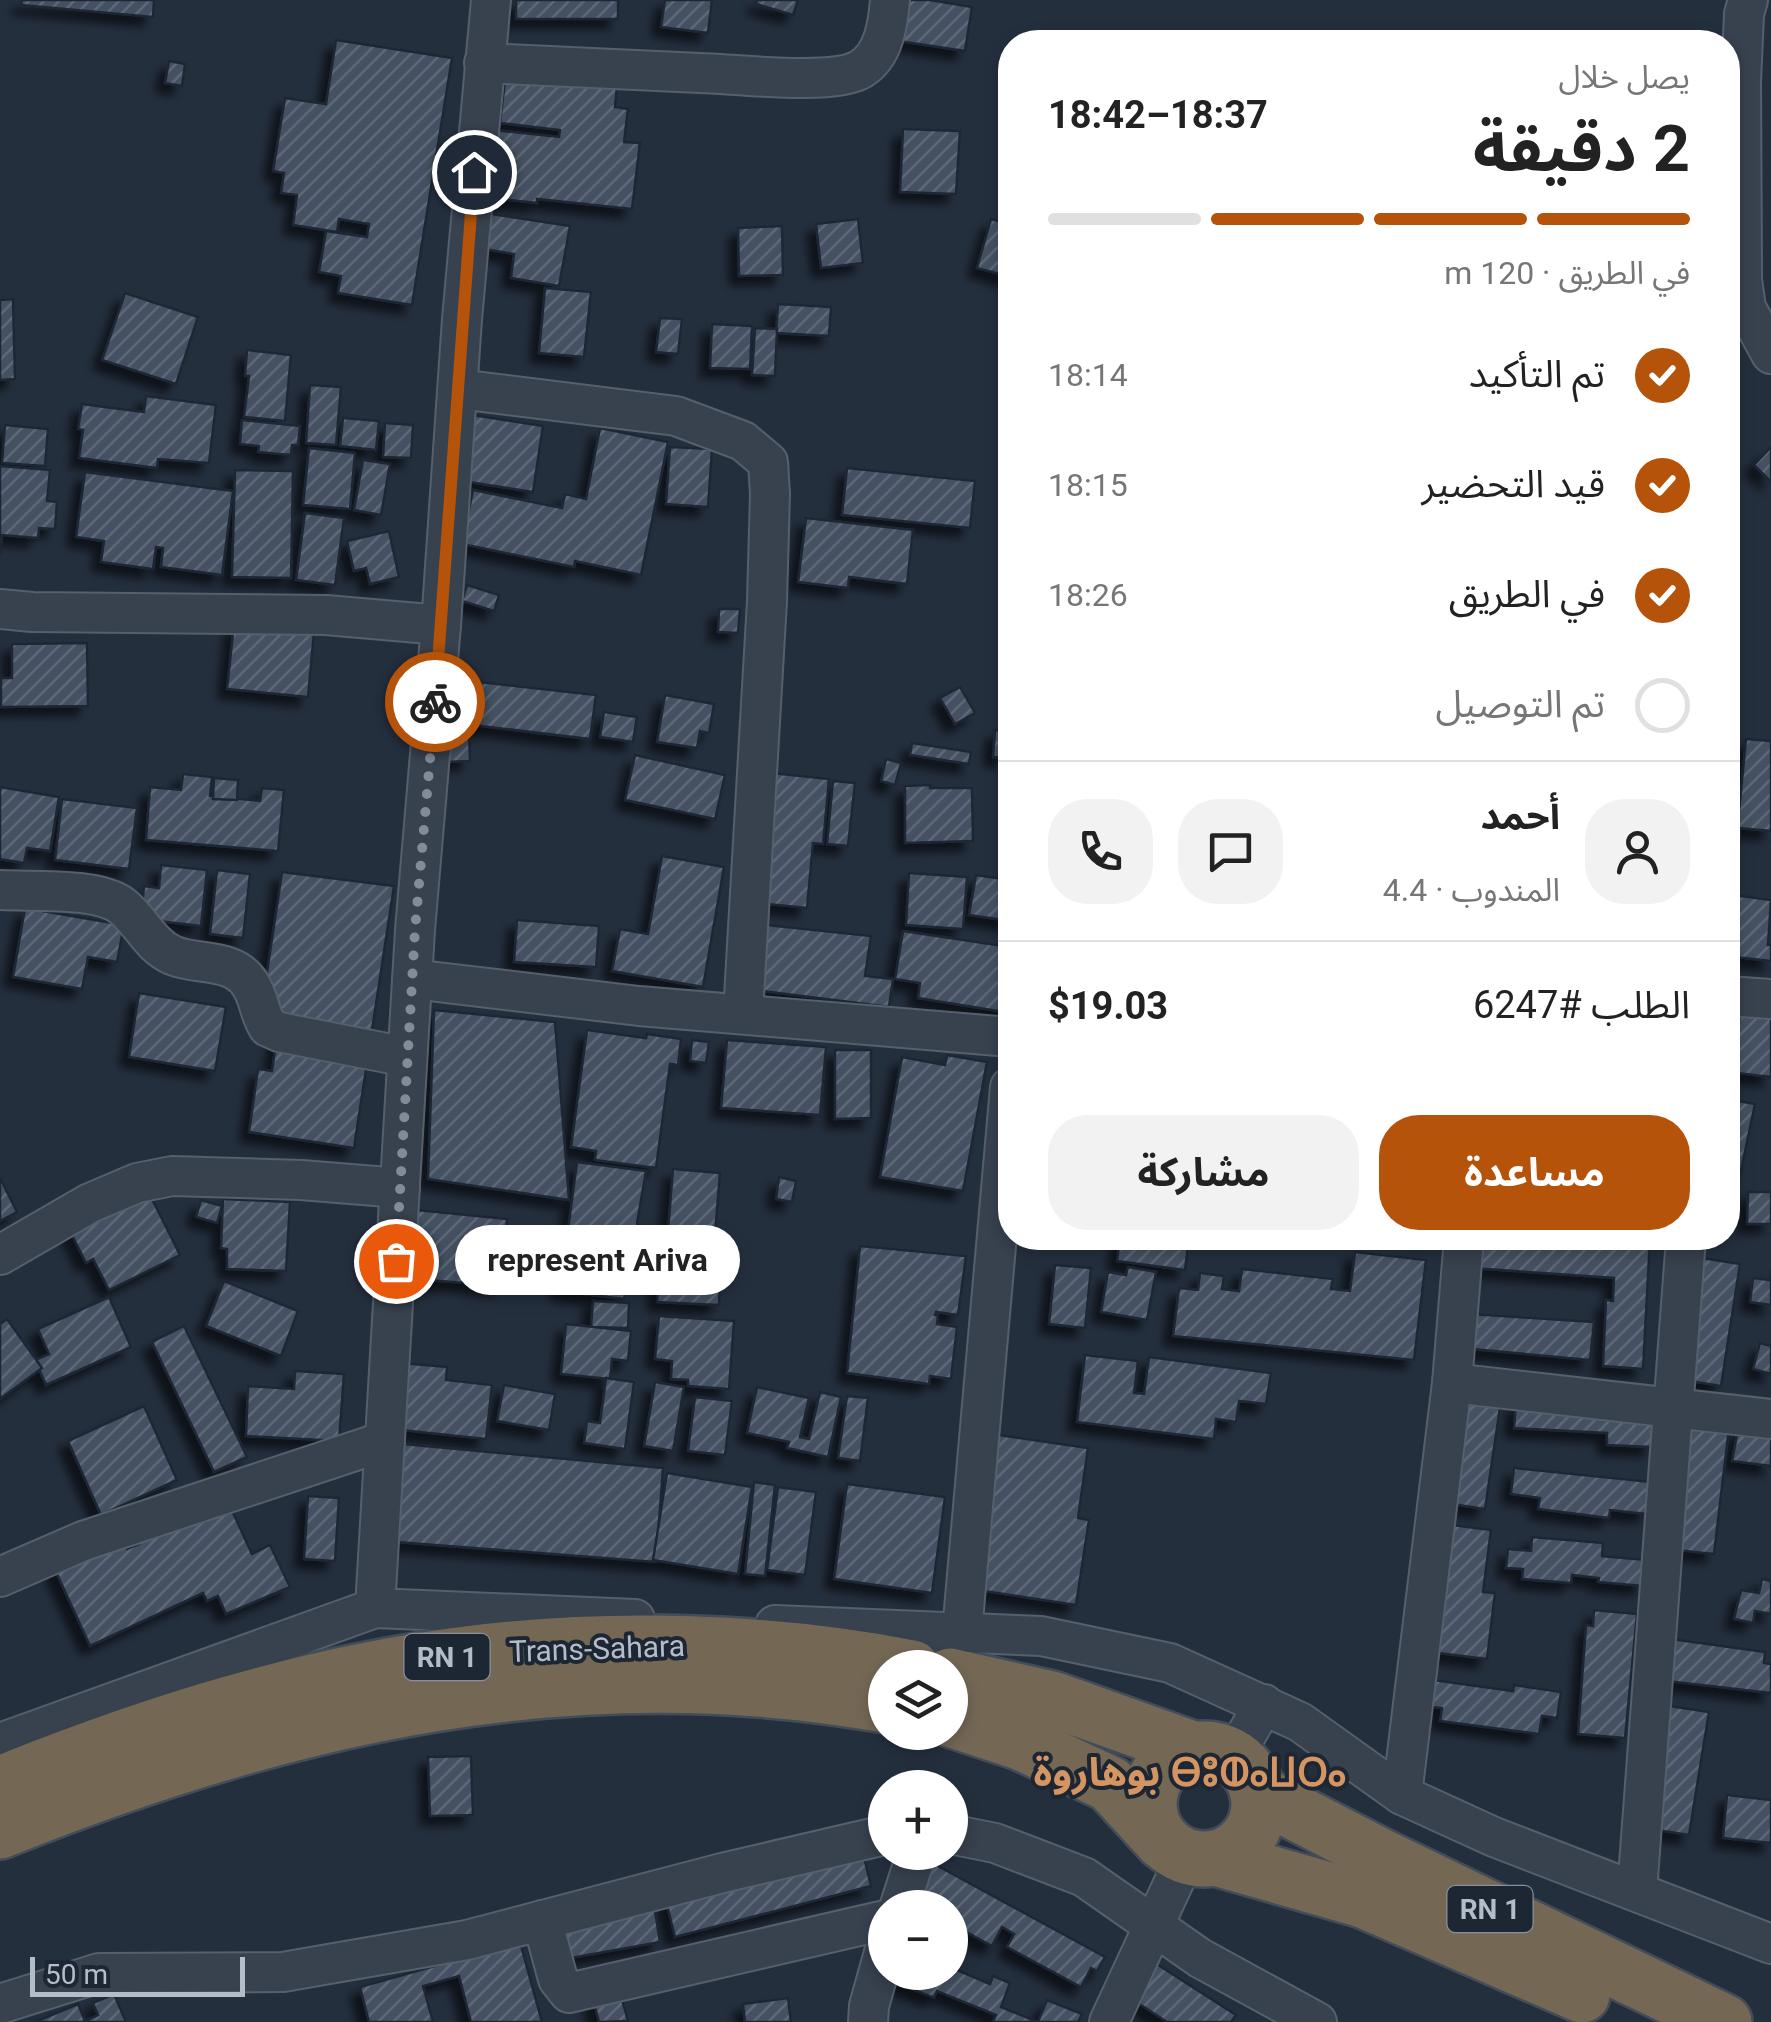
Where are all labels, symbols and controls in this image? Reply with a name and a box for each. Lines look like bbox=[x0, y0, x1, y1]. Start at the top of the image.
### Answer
text: يصل خلال bbox=[1559, 58, 1690, 96]
text: 18:37–18:42 bbox=[1048, 93, 1268, 137]
text: 2 دقيقة bbox=[1473, 111, 1690, 187]
pin bbox=[432, 130, 517, 215]
icon: home bbox=[447, 145, 502, 200]
text: في الطريق · 120 m bbox=[1444, 254, 1690, 292]
icon: check bbox=[1635, 348, 1690, 403]
text: تم التأكيد bbox=[1469, 352, 1605, 396]
text: 18:14 bbox=[1048, 356, 1128, 394]
icon: check bbox=[1635, 458, 1690, 513]
text: قيد التحضير bbox=[1422, 462, 1605, 506]
text: 18:15 bbox=[1048, 466, 1128, 504]
icon: check bbox=[1635, 568, 1690, 623]
text: في الطريق bbox=[1449, 572, 1605, 616]
text: 18:26 bbox=[1048, 576, 1128, 614]
courier bbox=[385, 652, 485, 752]
icon: bike bbox=[408, 675, 463, 730]
text: تم التوصيل bbox=[1436, 682, 1605, 726]
text: أحمد bbox=[1480, 794, 1560, 838]
button: phone bbox=[1048, 799, 1153, 904]
button: chat bbox=[1178, 799, 1283, 904]
button: person bbox=[1585, 799, 1690, 904]
text: المندوب · 4.4 bbox=[1383, 871, 1560, 909]
text: الطلب #6247 bbox=[1473, 983, 1690, 1027]
text: $19.03 bbox=[1048, 984, 1168, 1028]
button: مشاركة bbox=[1048, 1115, 1359, 1230]
button: مساعدة bbox=[1379, 1115, 1690, 1230]
pin bbox=[354, 1219, 439, 1304]
callout: represent Ariva bbox=[456, 1226, 741, 1296]
icon: bag bbox=[369, 1234, 424, 1289]
text: represent Ariva bbox=[487, 1241, 708, 1279]
street label: Trans-Sahara bbox=[508, 1628, 686, 1669]
road number: RN 1 bbox=[404, 1634, 490, 1680]
map controls bbox=[868, 1650, 968, 1990]
button: layers bbox=[868, 1650, 968, 1750]
district label: بوهاروة ⴱⵓⵀⴰⵡⵔⴰ bbox=[1033, 1749, 1347, 1796]
button: + bbox=[868, 1770, 968, 1870]
road number: RN 1 bbox=[1448, 1886, 1532, 1932]
button: − bbox=[868, 1890, 968, 1990]
scale bar bbox=[30, 1952, 245, 1996]
text: 50 m bbox=[45, 1958, 108, 1991]

